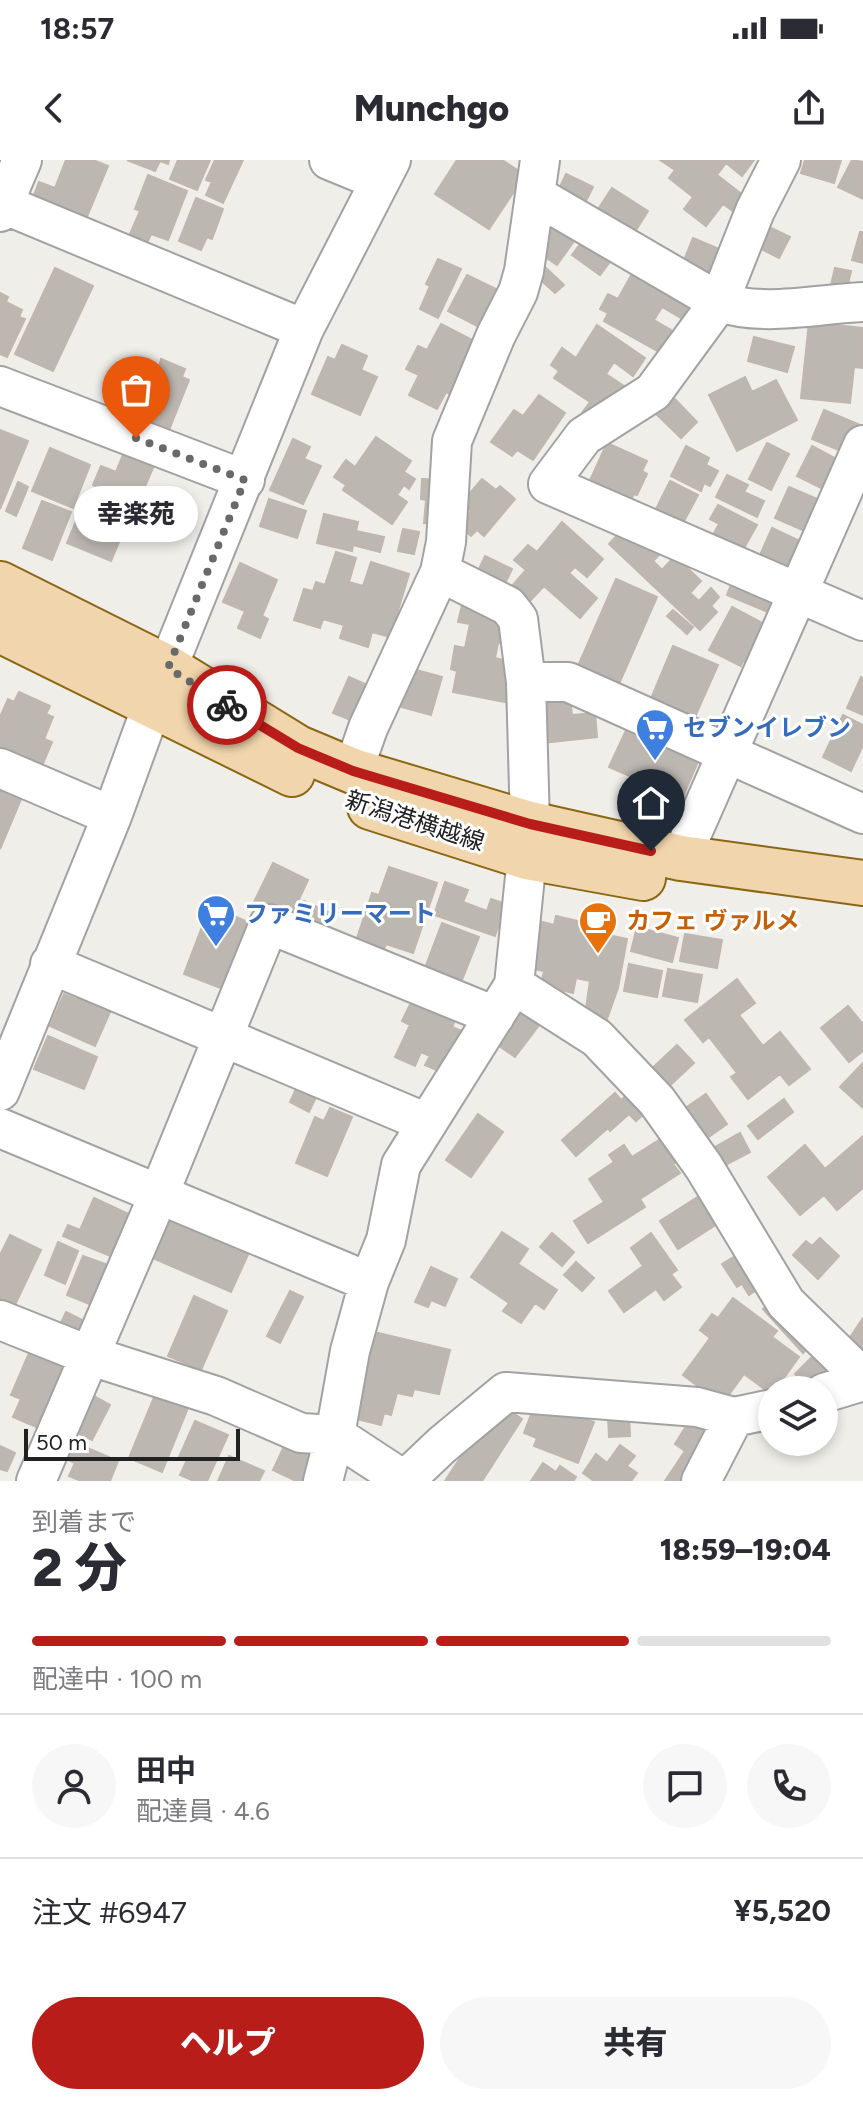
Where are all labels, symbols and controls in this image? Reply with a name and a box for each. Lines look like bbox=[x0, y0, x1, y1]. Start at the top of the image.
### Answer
text: 18:57 bbox=[40, 10, 114, 47]
icon: back bbox=[32, 86, 76, 130]
icon: share bbox=[787, 86, 831, 130]
text: Munchgo bbox=[354, 87, 509, 130]
pin bbox=[102, 356, 170, 438]
icon: bag bbox=[114, 368, 158, 412]
callout: 幸楽苑 bbox=[74, 486, 198, 542]
text: 幸楽苑 bbox=[97, 498, 175, 530]
courier bbox=[187, 665, 267, 745]
icon: bike bbox=[205, 683, 249, 727]
supermarket icon: セブンイレブン bbox=[634, 707, 676, 762]
place label: セブンイレブン bbox=[683, 713, 851, 742]
pin bbox=[617, 769, 685, 851]
icon: home bbox=[629, 781, 673, 825]
street label: 新潟港横越線 bbox=[342, 784, 488, 857]
supermarket icon: ファミリーマート bbox=[195, 893, 237, 948]
place label: ファミリーマート bbox=[244, 899, 436, 928]
cafe icon: カフェ ヴァルメ bbox=[577, 900, 619, 955]
place label: カフェ ヴァルメ bbox=[626, 906, 800, 935]
map controls bbox=[758, 1376, 838, 1456]
button: layers bbox=[758, 1376, 838, 1456]
scale bar bbox=[24, 1425, 240, 1461]
text: 50 m bbox=[36, 1429, 87, 1456]
text: 到着まで bbox=[32, 1506, 136, 1538]
text: 18:59–19:04 bbox=[660, 1531, 831, 1568]
text: 2 分 bbox=[32, 1537, 127, 1599]
text: 配達中 · 100 m bbox=[32, 1663, 202, 1695]
button: person bbox=[32, 1744, 116, 1828]
button: chat bbox=[643, 1744, 727, 1828]
button: phone bbox=[747, 1744, 831, 1828]
text: 田中 bbox=[136, 1752, 196, 1789]
text: 配達員 · 4.6 bbox=[136, 1795, 270, 1827]
text: ¥5,520 bbox=[734, 1892, 831, 1929]
text: 注文 #6947 bbox=[32, 1894, 187, 1931]
button: ヘルプ bbox=[32, 1997, 424, 2089]
button: 共有 bbox=[440, 1997, 831, 2089]

